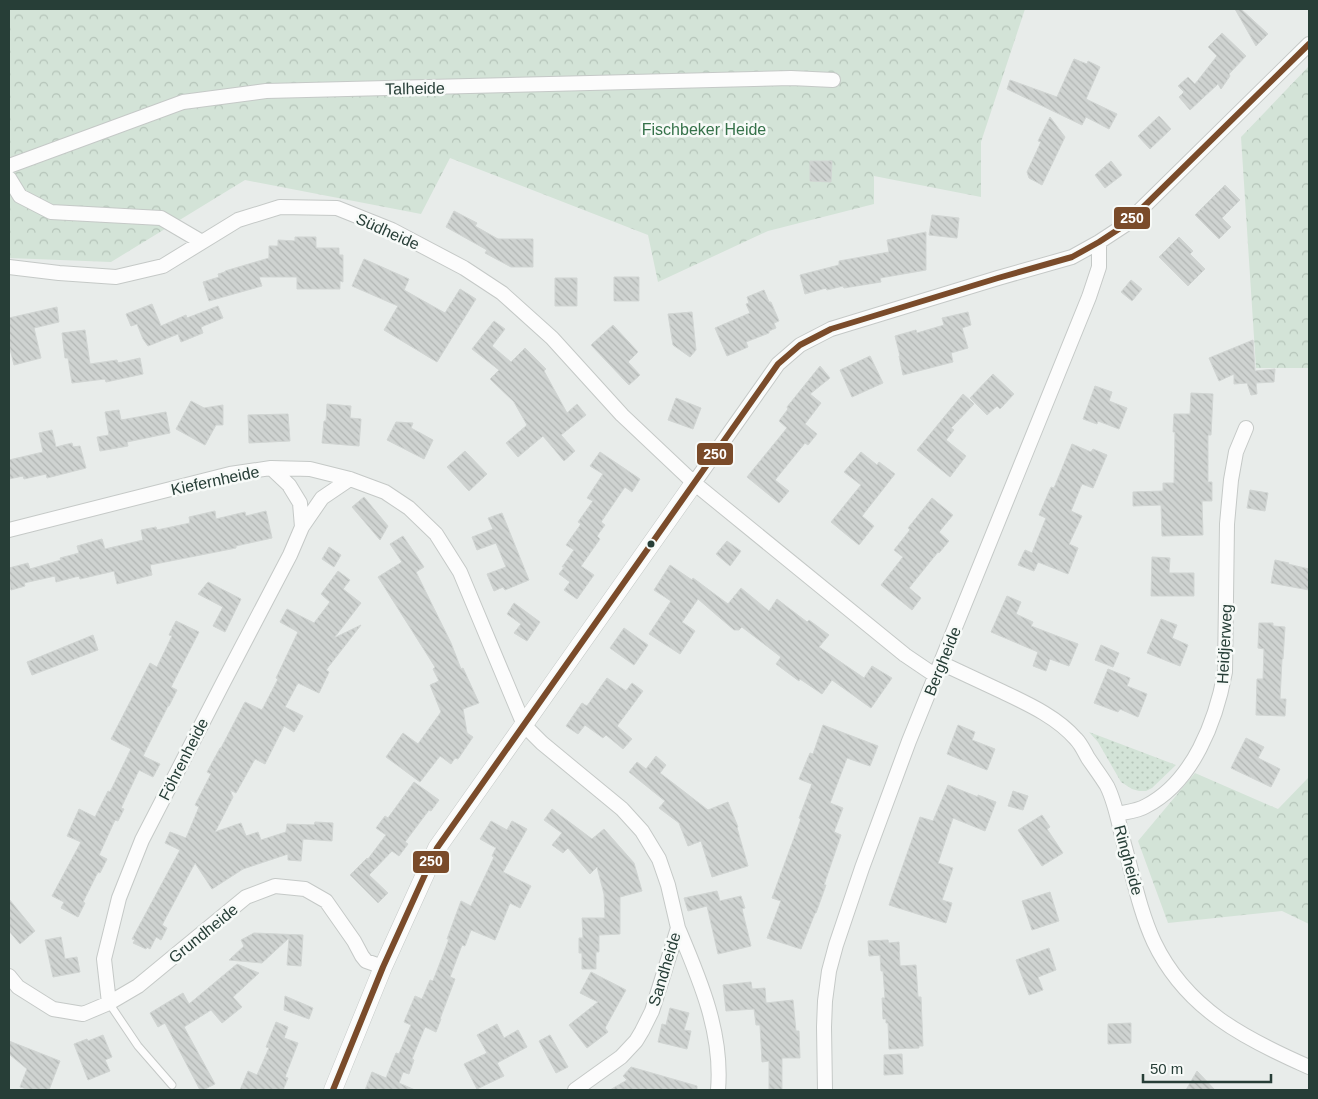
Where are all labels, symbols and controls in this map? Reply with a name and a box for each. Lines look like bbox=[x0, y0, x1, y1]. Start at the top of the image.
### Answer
street label: Talheide bbox=[385, 79, 445, 98]
park label: Fischbeker Heide bbox=[642, 121, 766, 138]
line badge: 250 bbox=[1113, 206, 1151, 230]
street label: Südheide bbox=[353, 210, 422, 253]
text: 250 bbox=[1120, 210, 1144, 226]
line badge: 250 bbox=[696, 442, 734, 466]
text: 250 bbox=[703, 446, 727, 462]
street label: Kiefernheide bbox=[169, 463, 261, 498]
unlabelled marker bbox=[646, 539, 656, 549]
street label: Heidjerweg bbox=[1214, 604, 1235, 684]
street label: Bergheide bbox=[921, 624, 964, 698]
street label: Föhrenheide bbox=[155, 715, 211, 803]
street label: Ringheide bbox=[1111, 823, 1146, 897]
line badge: 250 bbox=[412, 850, 450, 874]
text: 250 bbox=[419, 853, 443, 869]
street label: Grundheide bbox=[165, 900, 241, 966]
street label: Sandheide bbox=[645, 930, 684, 1008]
scale bar bbox=[1143, 1052, 1270, 1084]
text: 50 m bbox=[1150, 1060, 1183, 1077]

